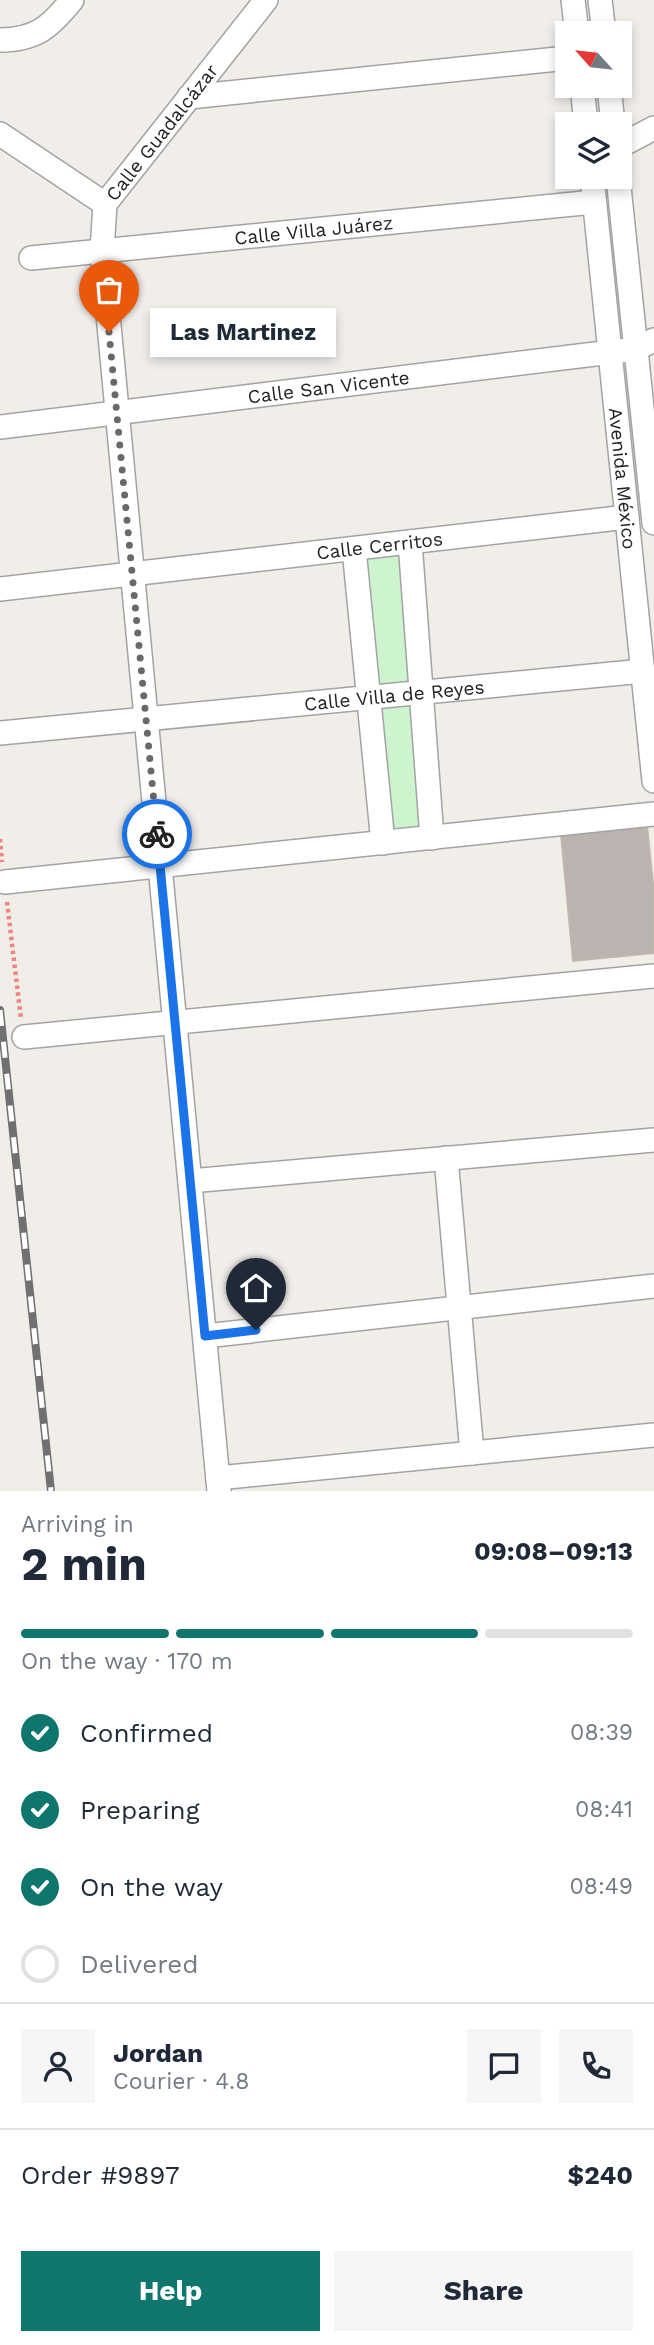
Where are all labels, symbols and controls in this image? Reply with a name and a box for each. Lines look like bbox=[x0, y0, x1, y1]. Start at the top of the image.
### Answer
north arrow bbox=[555, 21, 632, 98]
map controls bbox=[555, 21, 632, 189]
street label: Calle Guadalcázar bbox=[101, 59, 223, 205]
button: layers bbox=[555, 112, 632, 189]
street label: Calle Villa Juárez bbox=[233, 211, 394, 249]
pin bbox=[79, 260, 139, 332]
icon: bag bbox=[90, 271, 128, 309]
callout: Las Martinez bbox=[151, 308, 336, 356]
text: Las Martinez bbox=[170, 319, 316, 346]
street label: Calle San Vicente bbox=[246, 365, 411, 408]
street label: Avenida México bbox=[604, 406, 642, 550]
street label: Calle Cerritos bbox=[315, 527, 444, 564]
street label: Calle Villa de Reyes bbox=[303, 675, 485, 715]
courier bbox=[122, 799, 192, 869]
icon: bike bbox=[138, 815, 176, 853]
pin bbox=[226, 1258, 286, 1330]
icon: home bbox=[237, 1269, 275, 1307]
text: Arriving in bbox=[21, 1511, 134, 1538]
text: 09:08–09:13 bbox=[474, 1536, 633, 1566]
text: 2 min bbox=[21, 1537, 147, 1591]
text: On the way · 170 m bbox=[21, 1648, 233, 1675]
icon: check bbox=[21, 1714, 59, 1752]
text: Confirmed bbox=[80, 1718, 213, 1748]
text: 08:39 bbox=[570, 1719, 633, 1746]
icon: check bbox=[21, 1791, 59, 1829]
text: Preparing bbox=[80, 1795, 200, 1825]
text: 08:41 bbox=[575, 1796, 633, 1823]
icon: check bbox=[21, 1868, 59, 1906]
text: On the way bbox=[80, 1872, 223, 1902]
text: 08:49 bbox=[569, 1873, 633, 1900]
text: Delivered bbox=[80, 1949, 199, 1979]
button: person bbox=[21, 2029, 95, 2103]
button: chat bbox=[467, 2029, 541, 2103]
button: phone bbox=[559, 2029, 633, 2103]
text: Jordan bbox=[113, 2038, 203, 2068]
text: Courier · 4.8 bbox=[113, 2068, 249, 2095]
text: Order #9897 bbox=[21, 2160, 179, 2190]
text: $240 bbox=[568, 2160, 633, 2190]
button: Help bbox=[21, 2251, 320, 2331]
button: Share bbox=[334, 2251, 633, 2331]

